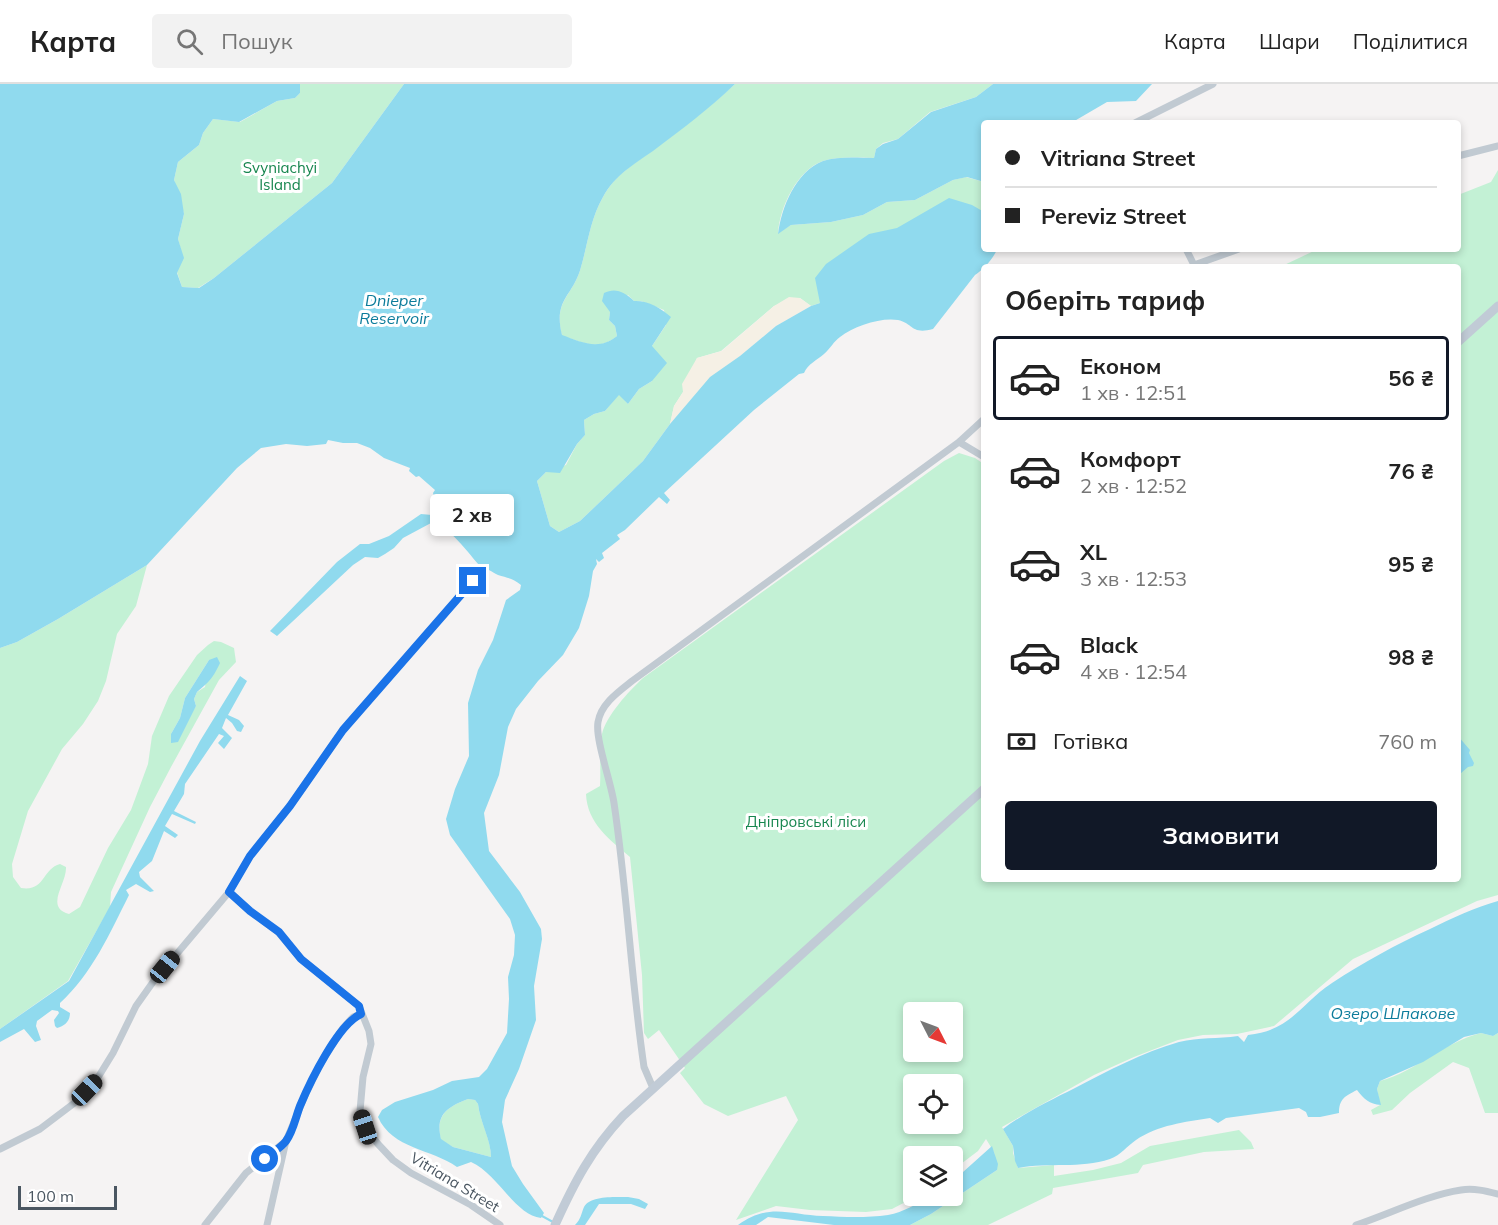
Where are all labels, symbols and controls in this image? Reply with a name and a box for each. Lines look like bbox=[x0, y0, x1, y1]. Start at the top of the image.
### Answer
search box bbox=[152, 14, 572, 68]
text: Карта bbox=[30, 24, 116, 59]
icon: search bbox=[173, 25, 206, 58]
text: Пошук bbox=[221, 27, 292, 55]
text: Карта bbox=[1164, 28, 1226, 54]
text: Шари bbox=[1259, 28, 1320, 54]
text: Поділитися bbox=[1353, 28, 1468, 54]
text: Vitriana Street bbox=[1041, 144, 1195, 172]
park label: Svyniachyi Island bbox=[243, 158, 317, 194]
text: Pereviz Street bbox=[1041, 202, 1186, 230]
text: Оберіть тариф bbox=[1005, 283, 1205, 317]
water label: Dnieper Reservoir bbox=[359, 290, 430, 328]
icon: car bbox=[1008, 351, 1062, 405]
text: Економ bbox=[1080, 352, 1161, 380]
text: 56 ₴ bbox=[1388, 364, 1434, 392]
text: 1 хв · 12:51 bbox=[1080, 380, 1187, 405]
icon: car bbox=[1008, 444, 1062, 498]
text: Комфорт bbox=[1080, 445, 1181, 473]
text: 76 ₴ bbox=[1388, 457, 1434, 485]
text: 2 хв · 12:52 bbox=[1080, 473, 1187, 498]
callout: 2 хв bbox=[431, 494, 515, 536]
text: 2 хв bbox=[452, 502, 492, 527]
icon: car bbox=[1008, 537, 1062, 591]
text: XL bbox=[1080, 538, 1107, 566]
text: 95 ₴ bbox=[1388, 550, 1434, 578]
text: 3 хв · 12:53 bbox=[1080, 566, 1187, 591]
route end bbox=[459, 567, 486, 594]
icon: car bbox=[1008, 630, 1062, 684]
text: Black bbox=[1080, 631, 1138, 659]
text: 98 ₴ bbox=[1388, 643, 1434, 671]
text: 4 хв · 12:54 bbox=[1080, 659, 1187, 684]
icon: cash bbox=[1005, 725, 1038, 758]
text: Готівка bbox=[1053, 727, 1128, 755]
text: 760 m bbox=[1378, 729, 1437, 754]
button: Замовити bbox=[1005, 801, 1437, 870]
park label: Дніпровські ліси bbox=[746, 812, 866, 831]
car bbox=[147, 947, 183, 987]
north arrow bbox=[903, 1002, 963, 1062]
map controls bbox=[903, 1002, 963, 1206]
water label: Озеро Шпакове bbox=[1331, 1003, 1456, 1023]
car bbox=[68, 1071, 106, 1109]
button: locate bbox=[903, 1074, 963, 1134]
car bbox=[351, 1107, 379, 1147]
route start bbox=[251, 1145, 278, 1172]
button: layers bbox=[903, 1146, 963, 1206]
street label: Vitriana Street bbox=[407, 1148, 503, 1216]
scale bar bbox=[18, 1183, 117, 1210]
text: 100 m bbox=[27, 1186, 74, 1206]

